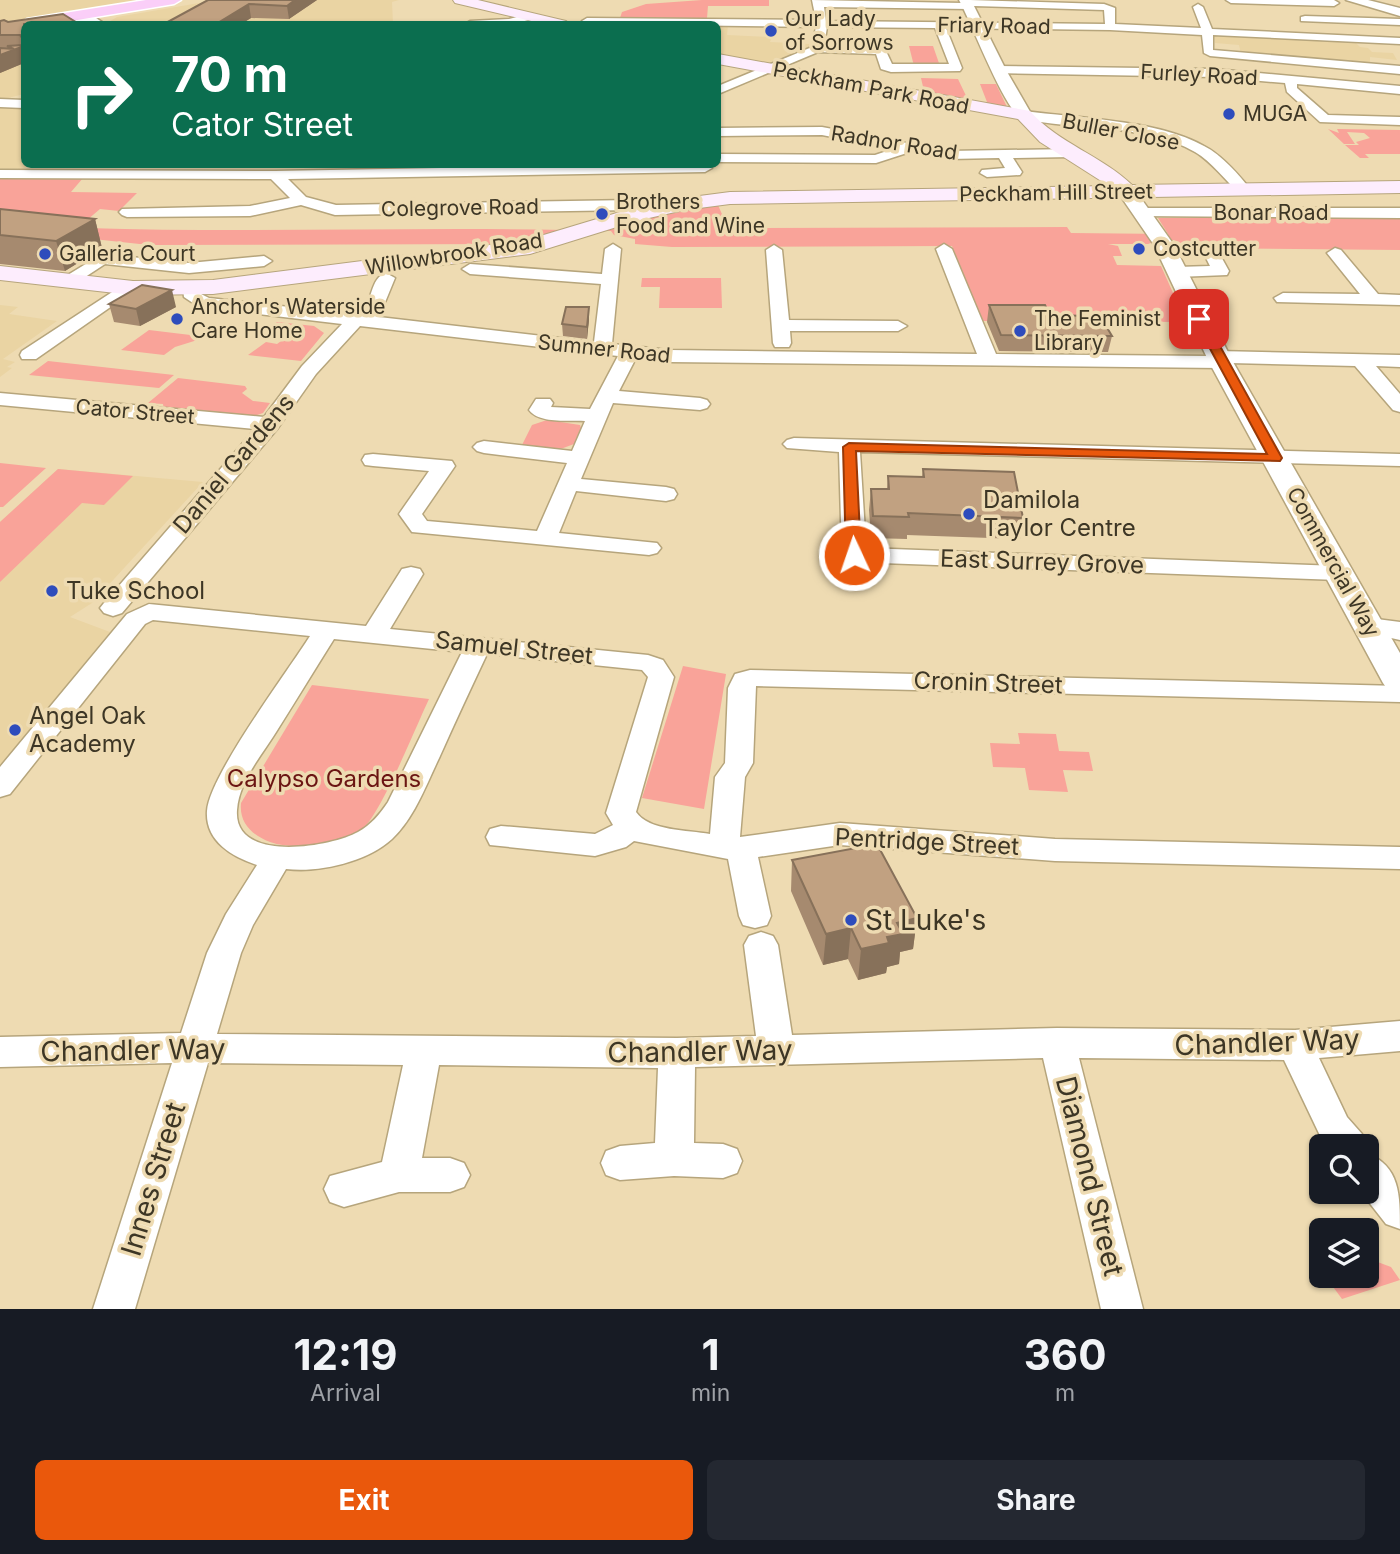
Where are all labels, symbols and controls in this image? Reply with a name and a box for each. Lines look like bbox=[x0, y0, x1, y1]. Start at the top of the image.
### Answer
place label: Our Lady of Sorrows bbox=[785, 6, 894, 55]
street label: Friary Road bbox=[937, 12, 1051, 39]
marker: Our Lady of Sorrows bbox=[763, 23, 779, 39]
text: 70 m bbox=[171, 45, 288, 104]
icon: right bbox=[56, 49, 147, 140]
street label: Peckham Park Road bbox=[771, 56, 971, 119]
street label: Furley Road bbox=[1140, 59, 1258, 90]
place label: MUGA bbox=[1243, 101, 1307, 126]
text: Cator Street bbox=[171, 105, 353, 144]
marker: MUGA bbox=[1221, 106, 1237, 122]
street label: Buller Close bbox=[1060, 108, 1182, 155]
street label: Radnor Road bbox=[829, 120, 959, 165]
street label: Peckham Hill Street bbox=[959, 178, 1153, 207]
place label: Brothers Food and Wine bbox=[616, 189, 765, 238]
street label: Colegrove Road bbox=[381, 194, 539, 221]
street label: Bonar Road bbox=[1214, 200, 1329, 225]
marker: Brothers Food and Wine bbox=[594, 206, 610, 222]
street label: Willowbrook Road bbox=[364, 227, 544, 280]
place label: Costcutter bbox=[1153, 236, 1256, 261]
place label: Galleria Court bbox=[59, 241, 195, 266]
marker: Costcutter bbox=[1131, 241, 1147, 257]
marker: Galleria Court bbox=[37, 246, 53, 262]
pin bbox=[1169, 289, 1229, 349]
place label: Anchor's Waterside Care Home bbox=[191, 294, 386, 343]
icon: arrive bbox=[1180, 300, 1218, 338]
place label: The Feminist Library bbox=[1034, 306, 1161, 355]
marker: Anchor's Waterside Care Home bbox=[169, 311, 185, 327]
marker: The Feminist Library bbox=[1012, 323, 1028, 339]
street label: Sumner Road bbox=[536, 329, 672, 368]
street label: Daniel Gardens bbox=[167, 388, 300, 539]
street label: Cator Street bbox=[74, 394, 196, 429]
street label: Commercial Way bbox=[1282, 483, 1385, 641]
place label: Damilola Taylor Centre bbox=[983, 485, 1136, 542]
marker: Damilola Taylor Centre bbox=[961, 506, 977, 522]
position arrow bbox=[817, 518, 891, 592]
street label: East Surrey Grove bbox=[940, 543, 1144, 580]
place label: Tuke School bbox=[66, 576, 205, 605]
marker: Tuke School bbox=[44, 583, 60, 599]
street label: Samuel Street bbox=[434, 625, 594, 670]
street label: Cronin Street bbox=[913, 665, 1063, 700]
place label: Angel Oak Academy bbox=[29, 701, 146, 758]
marker: Angel Oak Academy bbox=[7, 722, 23, 738]
park label: Calypso Gardens bbox=[227, 764, 421, 793]
street label: Pentridge Street bbox=[834, 822, 1020, 861]
place label: St Luke's bbox=[865, 903, 986, 937]
marker: St Luke's bbox=[843, 912, 859, 928]
street label: Chandler Way bbox=[1174, 1022, 1360, 1062]
street label: Chandler Way bbox=[40, 1031, 226, 1069]
street label: Chandler Way bbox=[607, 1032, 793, 1070]
street label: Diamond Street bbox=[1049, 1073, 1131, 1279]
street label: Innes Street bbox=[114, 1098, 192, 1260]
map controls bbox=[1309, 1134, 1379, 1288]
button: search bbox=[1309, 1134, 1379, 1204]
button: layers bbox=[1309, 1218, 1379, 1288]
text: 12:19 bbox=[293, 1329, 397, 1380]
text: 1 bbox=[702, 1329, 720, 1380]
text: 360 bbox=[1024, 1329, 1106, 1380]
text: Arrival bbox=[310, 1379, 381, 1407]
text: min bbox=[691, 1379, 730, 1407]
text: m bbox=[1055, 1379, 1075, 1407]
button: Exit bbox=[35, 1460, 693, 1540]
button: Share bbox=[707, 1460, 1365, 1540]

